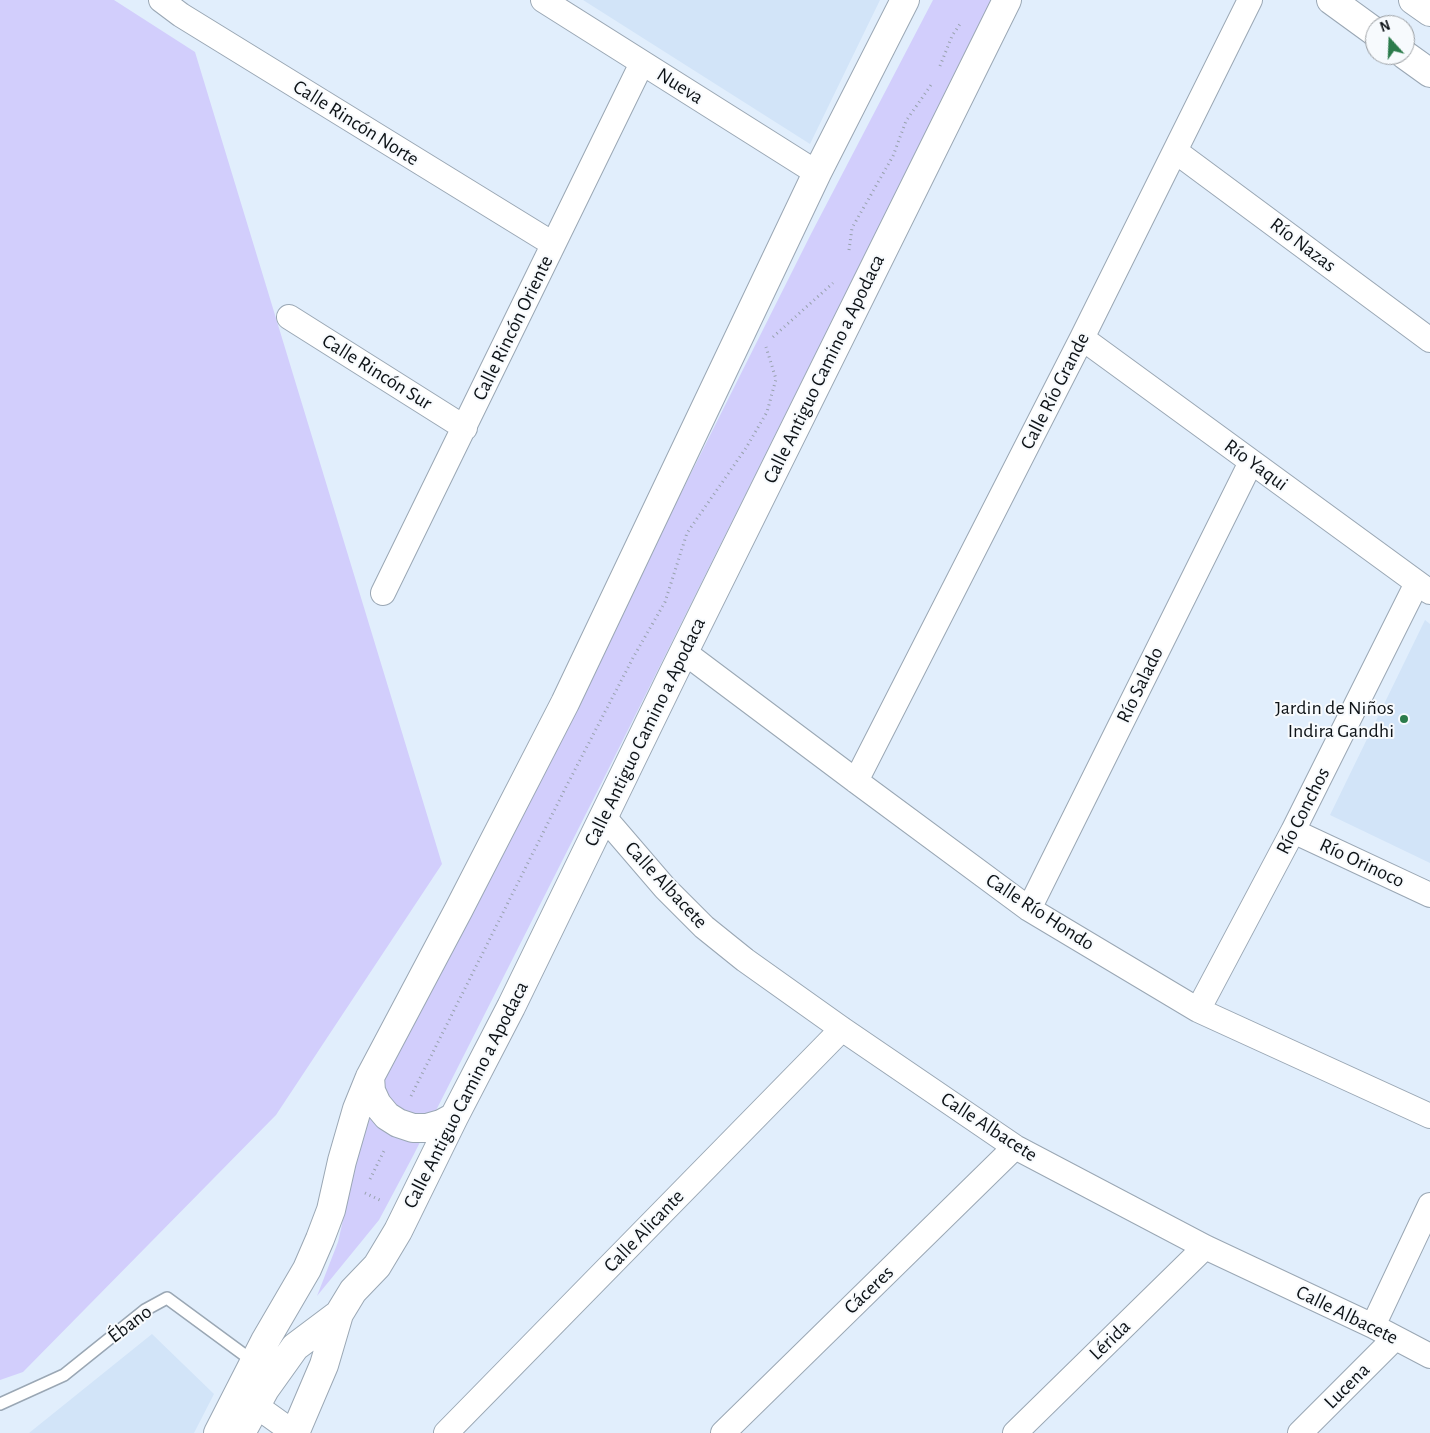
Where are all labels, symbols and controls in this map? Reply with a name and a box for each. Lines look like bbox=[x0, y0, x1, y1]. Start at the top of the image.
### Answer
north arrow bbox=[1365, 15, 1415, 65]
text: N bbox=[1378, 19, 1392, 35]
street label: Nueva bbox=[652, 63, 708, 109]
street label: Calle Rincón Norte bbox=[289, 75, 423, 171]
street label: Río Nazas bbox=[1265, 212, 1341, 278]
street label: Calle Antiguo Camino a Apodaca bbox=[758, 251, 890, 487]
street label: Calle Rincón Oriente bbox=[468, 252, 558, 404]
street label: Calle Rincón Sur bbox=[318, 329, 436, 415]
street label: Calle Río Grande bbox=[1015, 329, 1095, 453]
street label: Río Yaqui bbox=[1219, 434, 1293, 496]
street label: Calle Antiguo Camino a Apodaca bbox=[579, 614, 711, 850]
street label: Río Salado bbox=[1111, 643, 1169, 727]
place label: Jardin de Niños Indira Gandhi bbox=[1275, 696, 1394, 743]
marker: Jardin de Niños Indira Gandhi bbox=[1398, 713, 1410, 725]
street label: Río Conchos bbox=[1271, 764, 1335, 858]
street label: Río Orinoco bbox=[1316, 833, 1408, 893]
street label: Calle Albacete bbox=[620, 836, 712, 934]
street label: Calle Río Hondo bbox=[981, 868, 1099, 956]
street label: Calle Antiguo Camino a Apodaca bbox=[398, 977, 534, 1213]
street label: Calle Albacete bbox=[936, 1087, 1042, 1167]
street label: Calle Alicante bbox=[599, 1185, 689, 1277]
street label: Cáceres bbox=[839, 1261, 899, 1319]
street label: Calle Albacete bbox=[1292, 1280, 1402, 1350]
street label: Ébano bbox=[103, 1300, 157, 1348]
street label: Lérida bbox=[1084, 1315, 1136, 1365]
street label: Lucena bbox=[1319, 1358, 1375, 1414]

